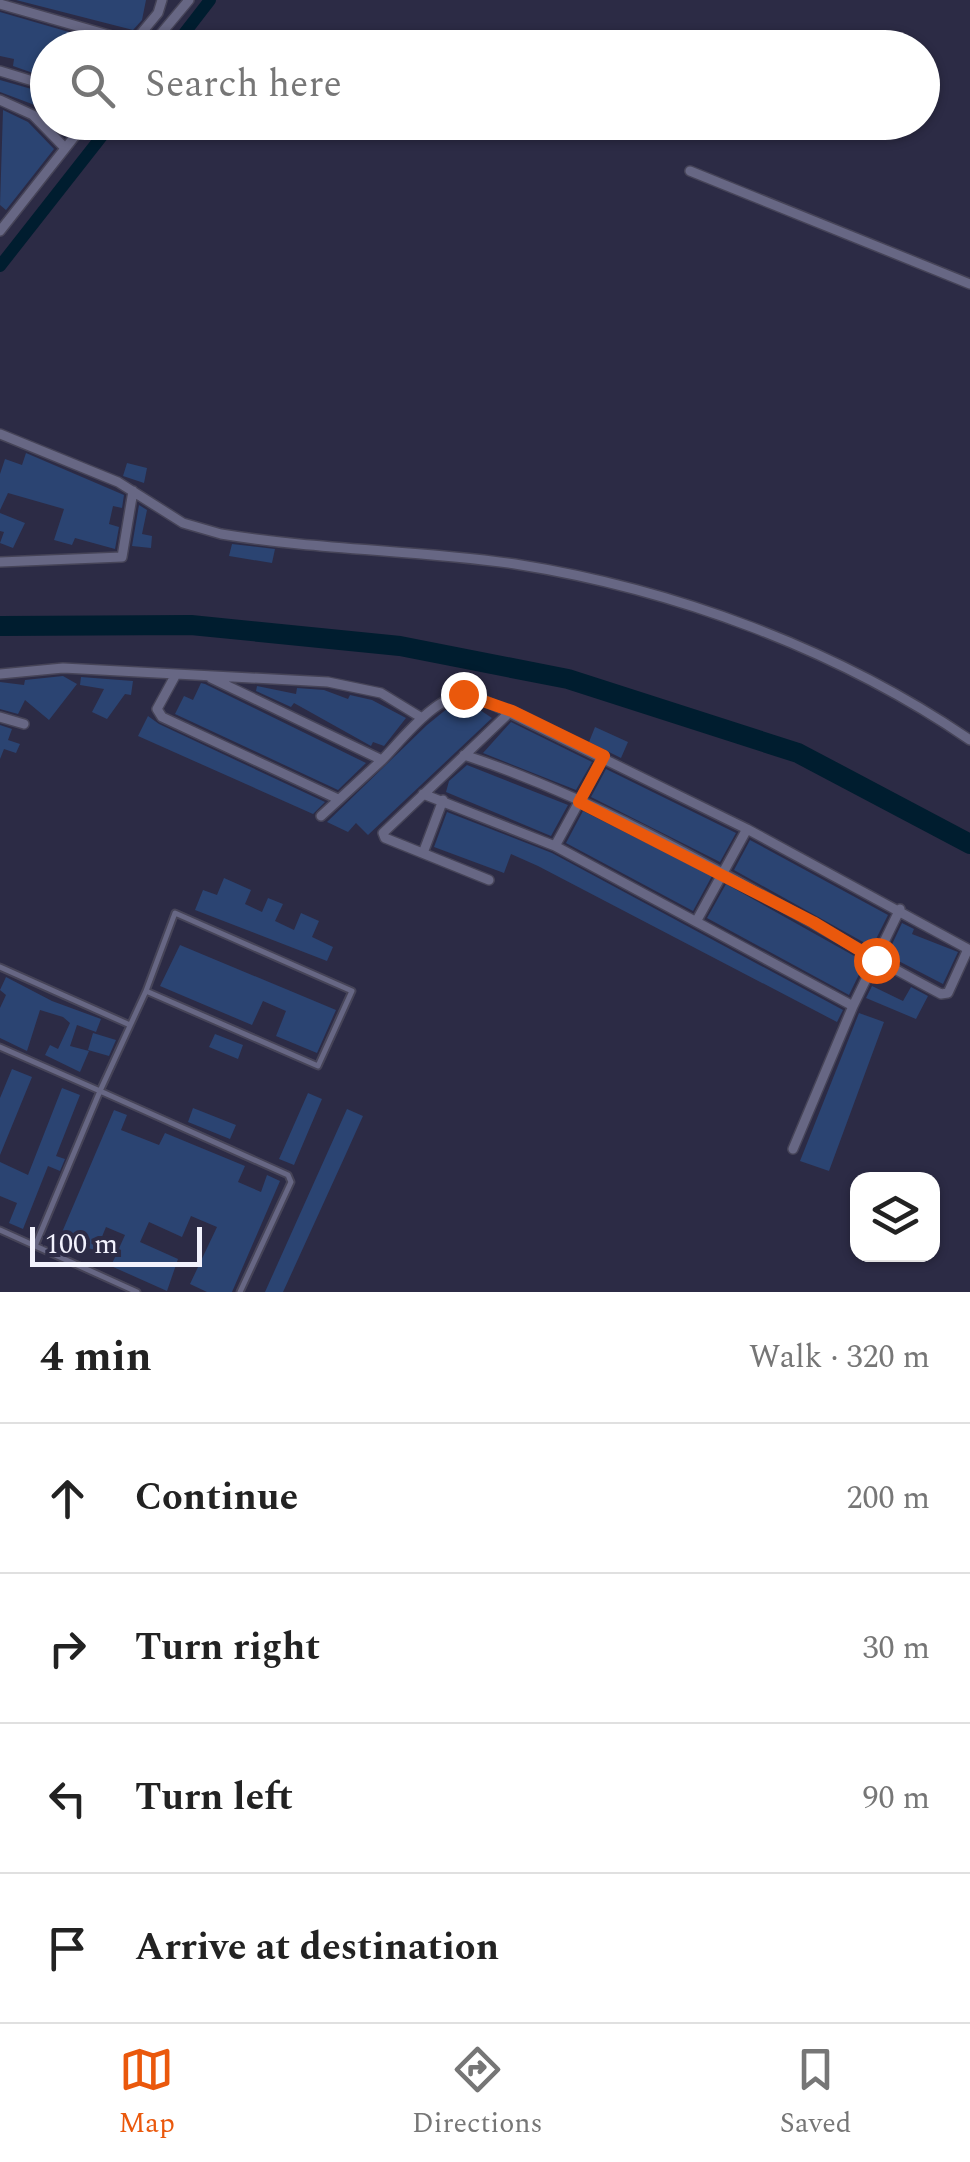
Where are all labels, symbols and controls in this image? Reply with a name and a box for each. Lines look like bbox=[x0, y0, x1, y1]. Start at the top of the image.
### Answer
search box bbox=[30, 30, 940, 140]
text: Search here bbox=[145, 56, 342, 114]
icon: search bbox=[65, 58, 120, 113]
route end bbox=[441, 672, 487, 718]
route start bbox=[854, 938, 900, 984]
map controls bbox=[850, 1172, 940, 1262]
button: layers bbox=[850, 1172, 940, 1262]
scale bar bbox=[30, 1222, 202, 1266]
text: 100 m bbox=[45, 1223, 118, 1266]
text: 4 min bbox=[40, 1326, 152, 1389]
text: Walk · 320 m bbox=[749, 1333, 930, 1382]
text: Continue bbox=[135, 1469, 298, 1527]
icon: ahead bbox=[40, 1471, 95, 1526]
text: 200 m bbox=[846, 1474, 930, 1523]
text: Turn right bbox=[135, 1619, 320, 1677]
icon: right bbox=[40, 1621, 95, 1676]
text: 30 m bbox=[862, 1624, 930, 1673]
text: Turn left bbox=[135, 1769, 293, 1827]
icon: left bbox=[40, 1771, 95, 1826]
text: 90 m bbox=[862, 1774, 930, 1823]
text: Arrive at destination bbox=[135, 1919, 499, 1977]
icon: arrive bbox=[40, 1921, 95, 1976]
tab: Map bbox=[119, 2042, 175, 2145]
tab: Directions bbox=[412, 2042, 543, 2145]
tab: Saved bbox=[780, 2042, 851, 2145]

